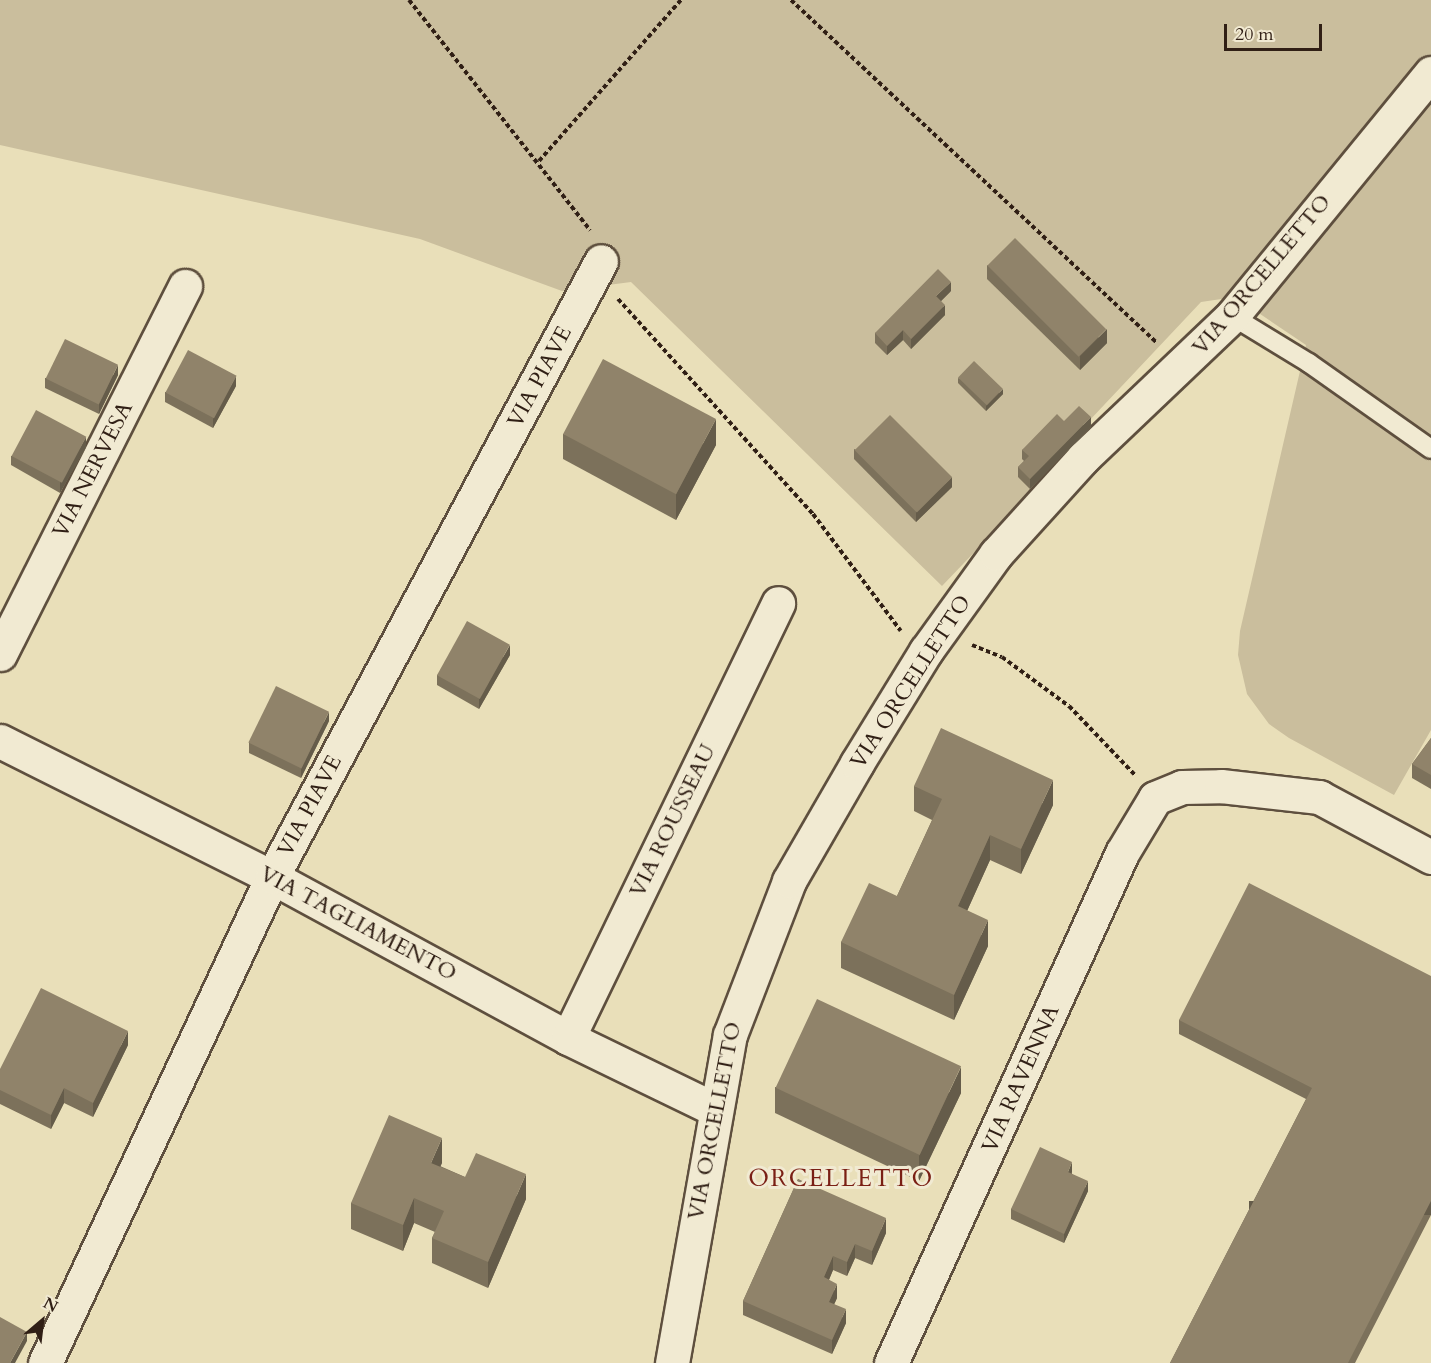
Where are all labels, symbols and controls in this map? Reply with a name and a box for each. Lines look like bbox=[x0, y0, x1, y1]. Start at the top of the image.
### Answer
scale bar bbox=[1227, 12, 1324, 50]
text: 20 m bbox=[1235, 22, 1274, 47]
street label: VIA ORCELLETTO bbox=[1187, 189, 1337, 361]
street label: VIA PIAVE bbox=[502, 322, 578, 432]
street label: VIA NERVESA bbox=[47, 398, 139, 542]
street label: VIA ORCELLETTO bbox=[845, 590, 977, 774]
street label: VIA ROUSSEAU bbox=[625, 740, 721, 902]
street label: VIA PIAVE bbox=[272, 751, 348, 861]
street label: VIA TAGLIAMENTO bbox=[255, 861, 461, 987]
street label: VIA RAVENNA bbox=[977, 1001, 1065, 1157]
street label: VIA ORCELLETTO bbox=[683, 1020, 747, 1222]
district label: ORCELLETTO bbox=[748, 1165, 934, 1193]
north arrow bbox=[12, 1291, 72, 1351]
text: N bbox=[39, 1292, 62, 1318]

